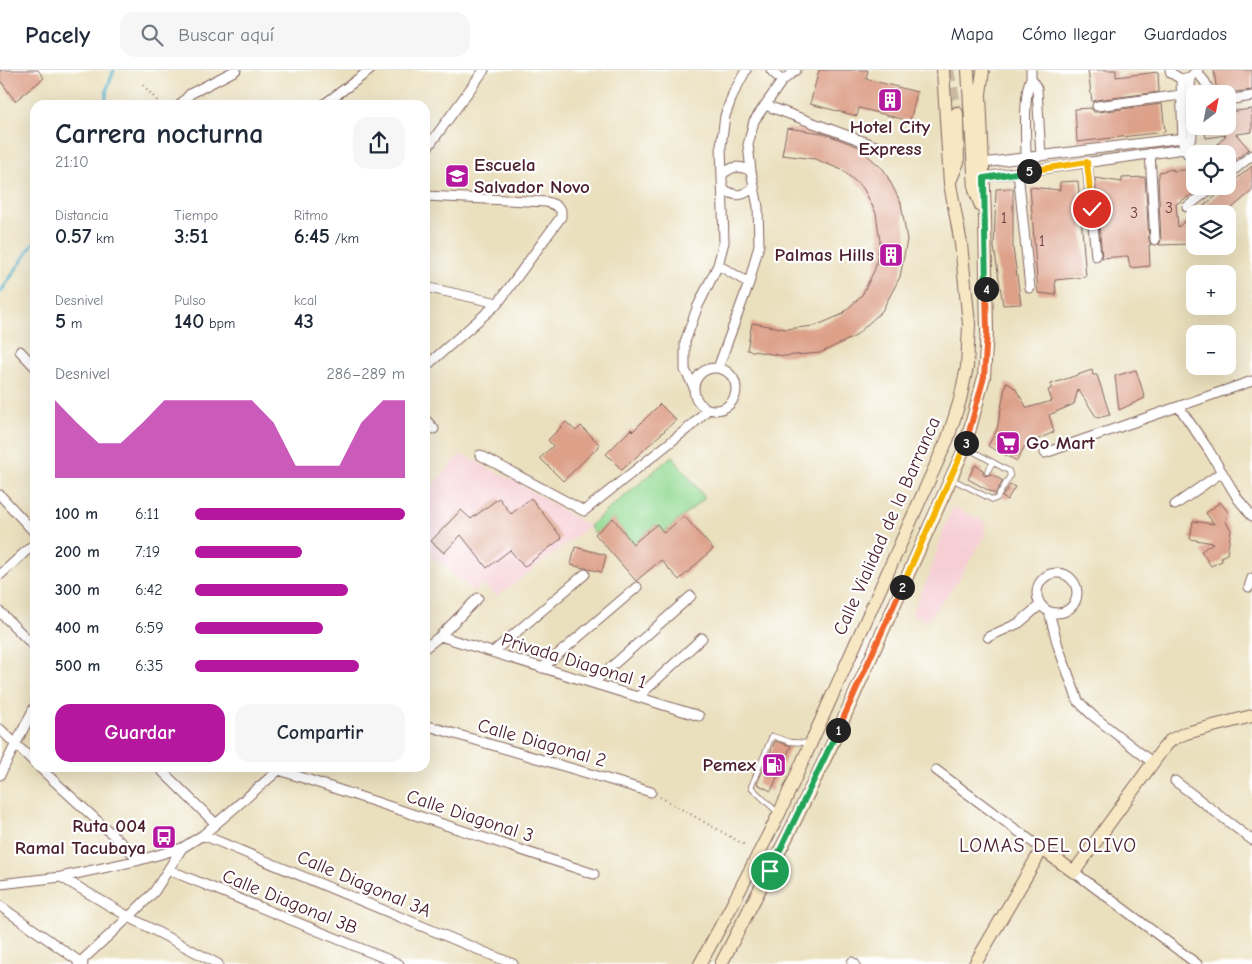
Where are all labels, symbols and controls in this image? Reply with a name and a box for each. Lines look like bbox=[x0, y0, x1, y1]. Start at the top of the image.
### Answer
search box bbox=[120, 12, 470, 57]
text: Pacely bbox=[25, 21, 90, 49]
icon: search bbox=[138, 21, 166, 49]
text: Buscar aquí bbox=[178, 24, 274, 46]
text: Mapa bbox=[951, 24, 994, 45]
text: Cómo llegar bbox=[1022, 24, 1116, 45]
text: Guardados bbox=[1144, 24, 1227, 45]
north arrow bbox=[1186, 85, 1236, 135]
map controls bbox=[1186, 85, 1236, 375]
building icon: Hotel City Express bbox=[877, 87, 903, 113]
place label: Hotel City Express bbox=[850, 116, 931, 160]
button: share bbox=[353, 117, 405, 169]
text: Carrera nocturna bbox=[55, 118, 263, 150]
button: locate bbox=[1186, 145, 1236, 195]
text: 21:10 bbox=[55, 153, 89, 171]
place label: Escuela Salvador Novo bbox=[474, 154, 590, 198]
pin: 5 bbox=[1016, 158, 1042, 184]
school or university icon: Escuela Salvador Novo bbox=[444, 163, 470, 189]
text: 5 bbox=[1026, 163, 1033, 180]
pin bbox=[1071, 188, 1113, 230]
icon: check bbox=[1078, 195, 1106, 223]
house number: 3 bbox=[1165, 199, 1173, 217]
house number: 3 bbox=[1130, 204, 1138, 222]
button: layers bbox=[1186, 205, 1236, 255]
text: Distancia bbox=[55, 207, 109, 224]
text: Tiempo bbox=[174, 207, 218, 224]
text: Ritmo bbox=[294, 207, 328, 224]
house number: 1 bbox=[1001, 209, 1007, 227]
text: 0.57 bbox=[55, 224, 91, 248]
text: 3:51 bbox=[174, 224, 208, 248]
text: 6:45 bbox=[294, 224, 330, 248]
text: km bbox=[91, 230, 114, 247]
text: /km bbox=[330, 230, 359, 247]
house number: 1 bbox=[1039, 232, 1045, 250]
building icon: Palmas Hills bbox=[878, 242, 904, 268]
place label: Palmas Hills bbox=[775, 244, 874, 266]
button: + bbox=[1186, 265, 1236, 315]
pin: 4 bbox=[974, 276, 998, 302]
text: 4 bbox=[983, 281, 990, 298]
text: Desnivel bbox=[55, 292, 103, 309]
text: Pulso bbox=[174, 292, 206, 309]
text: kcal bbox=[294, 292, 317, 309]
text: 5 bbox=[55, 309, 66, 333]
text: 140 bbox=[174, 309, 204, 333]
text: 43 bbox=[294, 309, 314, 333]
text: m bbox=[66, 315, 82, 332]
text: bpm bbox=[204, 315, 235, 332]
button: − bbox=[1186, 325, 1236, 375]
text: Desnivel bbox=[55, 365, 110, 383]
text: 286–289 m bbox=[326, 365, 405, 383]
street label: Calle Vialidad de la Barranca bbox=[829, 413, 945, 639]
pin: 3 bbox=[954, 430, 978, 456]
supermarket icon: Go Mart bbox=[995, 430, 1021, 456]
place label: Go Mart bbox=[1026, 432, 1096, 454]
text: 3 bbox=[963, 435, 970, 452]
text: 100 m bbox=[55, 505, 98, 523]
text: 6:11 bbox=[135, 505, 159, 523]
text: 200 m bbox=[55, 543, 100, 561]
text: 7:19 bbox=[135, 543, 160, 561]
pin: 2 bbox=[890, 574, 914, 600]
text: 2 bbox=[899, 579, 906, 596]
text: 300 m bbox=[55, 581, 100, 599]
text: 6:42 bbox=[135, 581, 163, 599]
text: 400 m bbox=[55, 619, 99, 637]
text: 6:59 bbox=[135, 619, 164, 637]
street label: Privada Diagonal 1 bbox=[499, 628, 649, 694]
text: 500 m bbox=[55, 657, 100, 675]
text: 6:35 bbox=[135, 657, 163, 675]
button: Guardar bbox=[55, 704, 225, 762]
button: Compartir bbox=[235, 704, 405, 762]
street label: Calle Diagonal 2 bbox=[475, 714, 609, 772]
pin: 1 bbox=[826, 718, 850, 742]
text: 1 bbox=[836, 722, 841, 739]
fuel station icon: Pemex bbox=[761, 752, 787, 778]
place label: Pemex bbox=[702, 754, 757, 776]
street label: Calle Diagonal 3 bbox=[404, 785, 536, 847]
place label: Ruta 004 Ramal Tacubaya bbox=[15, 815, 146, 859]
bus stop icon: Ruta 004 Ramal Tacubaya bbox=[151, 824, 177, 850]
district label: LOMAS DEL OLIVO bbox=[959, 834, 1137, 857]
street label: Calle Diagonal 3A bbox=[294, 846, 434, 922]
pin bbox=[749, 850, 791, 892]
icon: arrive bbox=[756, 857, 784, 885]
street label: Calle Diagonal 3B bbox=[219, 865, 361, 939]

